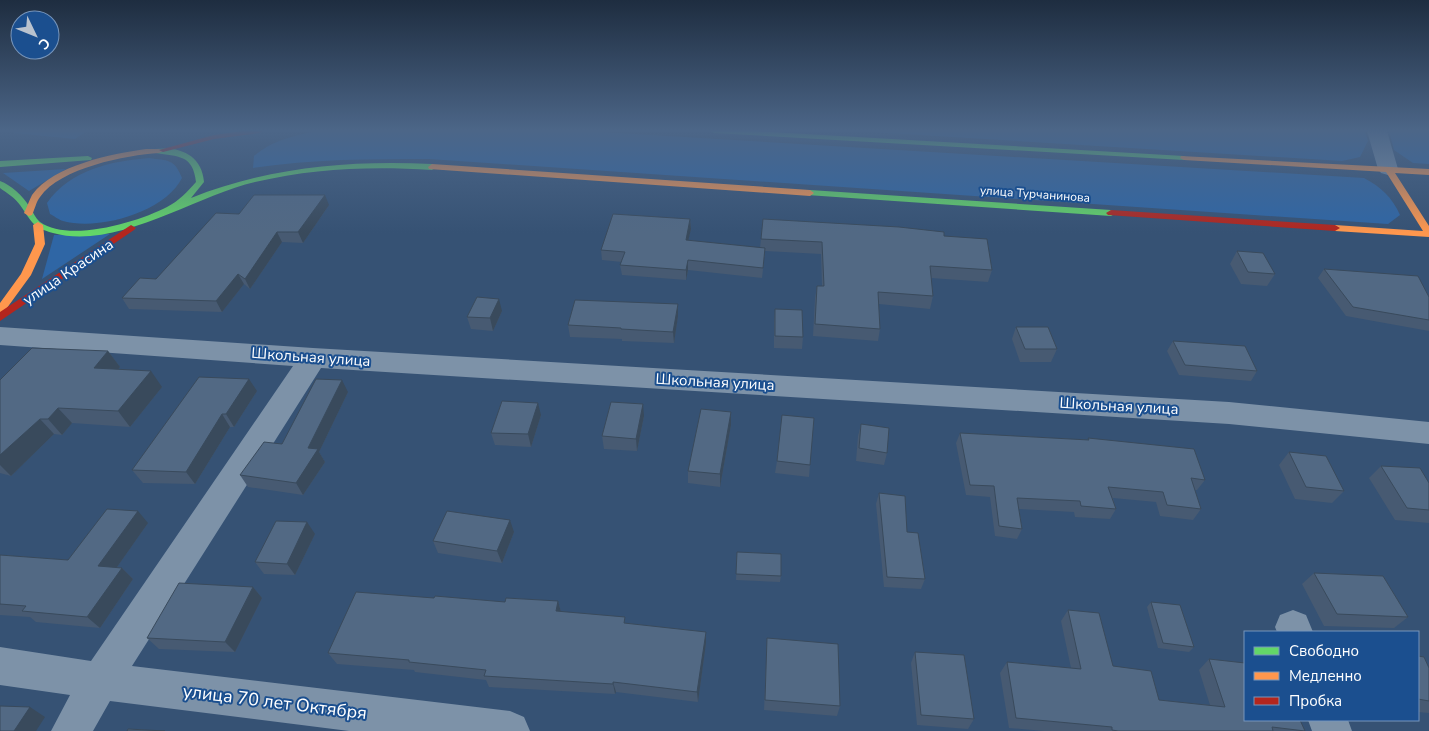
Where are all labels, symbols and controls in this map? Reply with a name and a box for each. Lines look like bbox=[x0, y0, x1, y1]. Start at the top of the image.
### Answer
north arrow bbox=[10, 10, 60, 60]
text: С bbox=[34, 34, 54, 54]
street label: улица Турчанинова bbox=[979, 182, 1091, 206]
street label: улица Красина bbox=[19, 234, 117, 310]
street label: Школьная улица bbox=[251, 343, 371, 371]
street label: Школьная улица bbox=[655, 369, 775, 395]
street label: Школьная улица bbox=[1059, 393, 1179, 419]
legend bbox=[1244, 631, 1419, 721]
text: Свободно bbox=[1289, 641, 1359, 661]
text: Медленно bbox=[1289, 666, 1362, 686]
street label: улица 70 лет Октября bbox=[182, 679, 368, 725]
text: Пробка bbox=[1289, 691, 1342, 711]

